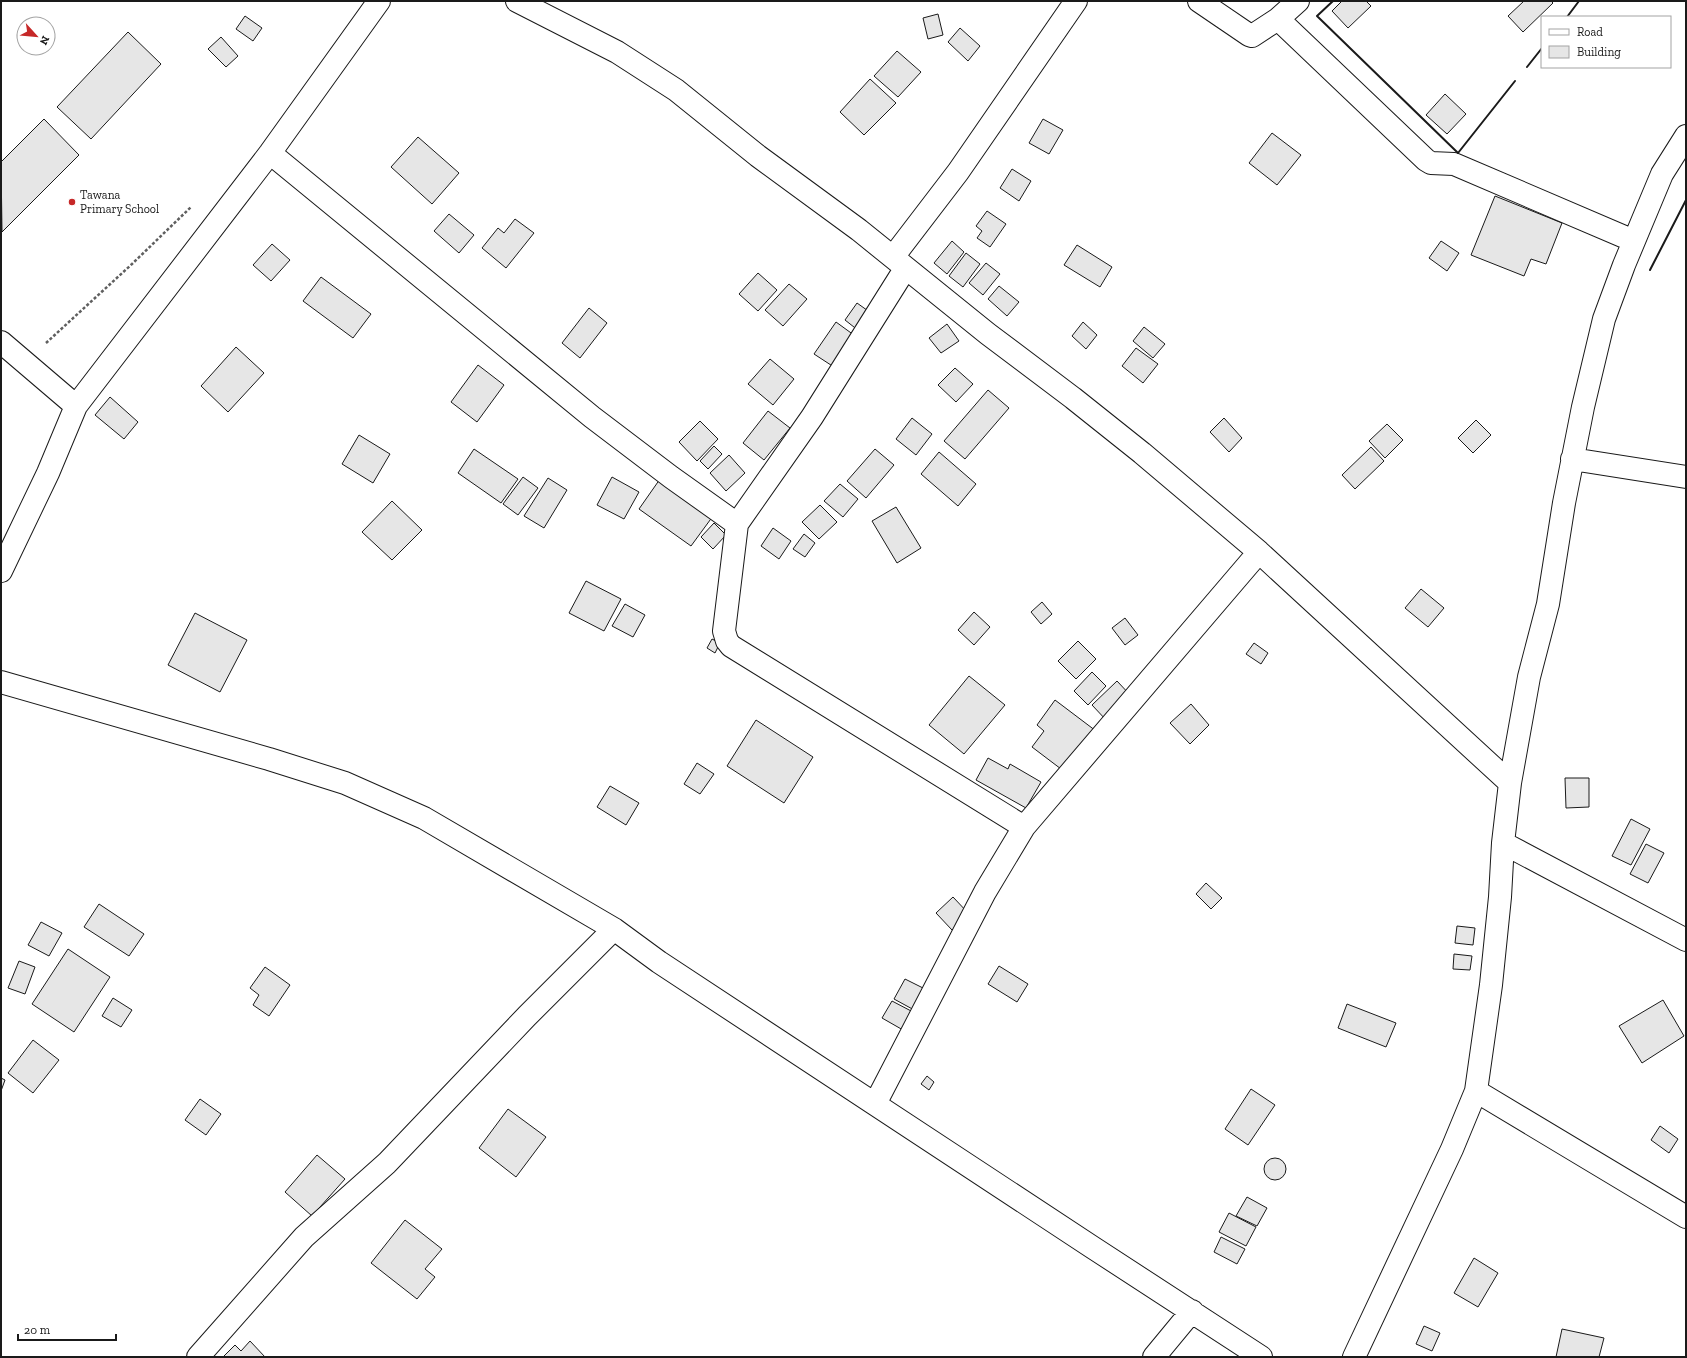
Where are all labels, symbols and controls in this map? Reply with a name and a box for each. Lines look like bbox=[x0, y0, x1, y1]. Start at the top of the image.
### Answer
north arrow bbox=[16, 16, 56, 56]
legend bbox=[1541, 16, 1671, 68]
text: Road bbox=[1577, 25, 1603, 39]
text: N bbox=[36, 34, 52, 48]
text: Building bbox=[1577, 45, 1621, 59]
place label: Tawana Primary School bbox=[80, 188, 159, 216]
marker: Tawana Primary School bbox=[67, 197, 77, 207]
scale bar bbox=[18, 1316, 116, 1342]
text: 20 m bbox=[24, 1323, 51, 1337]

